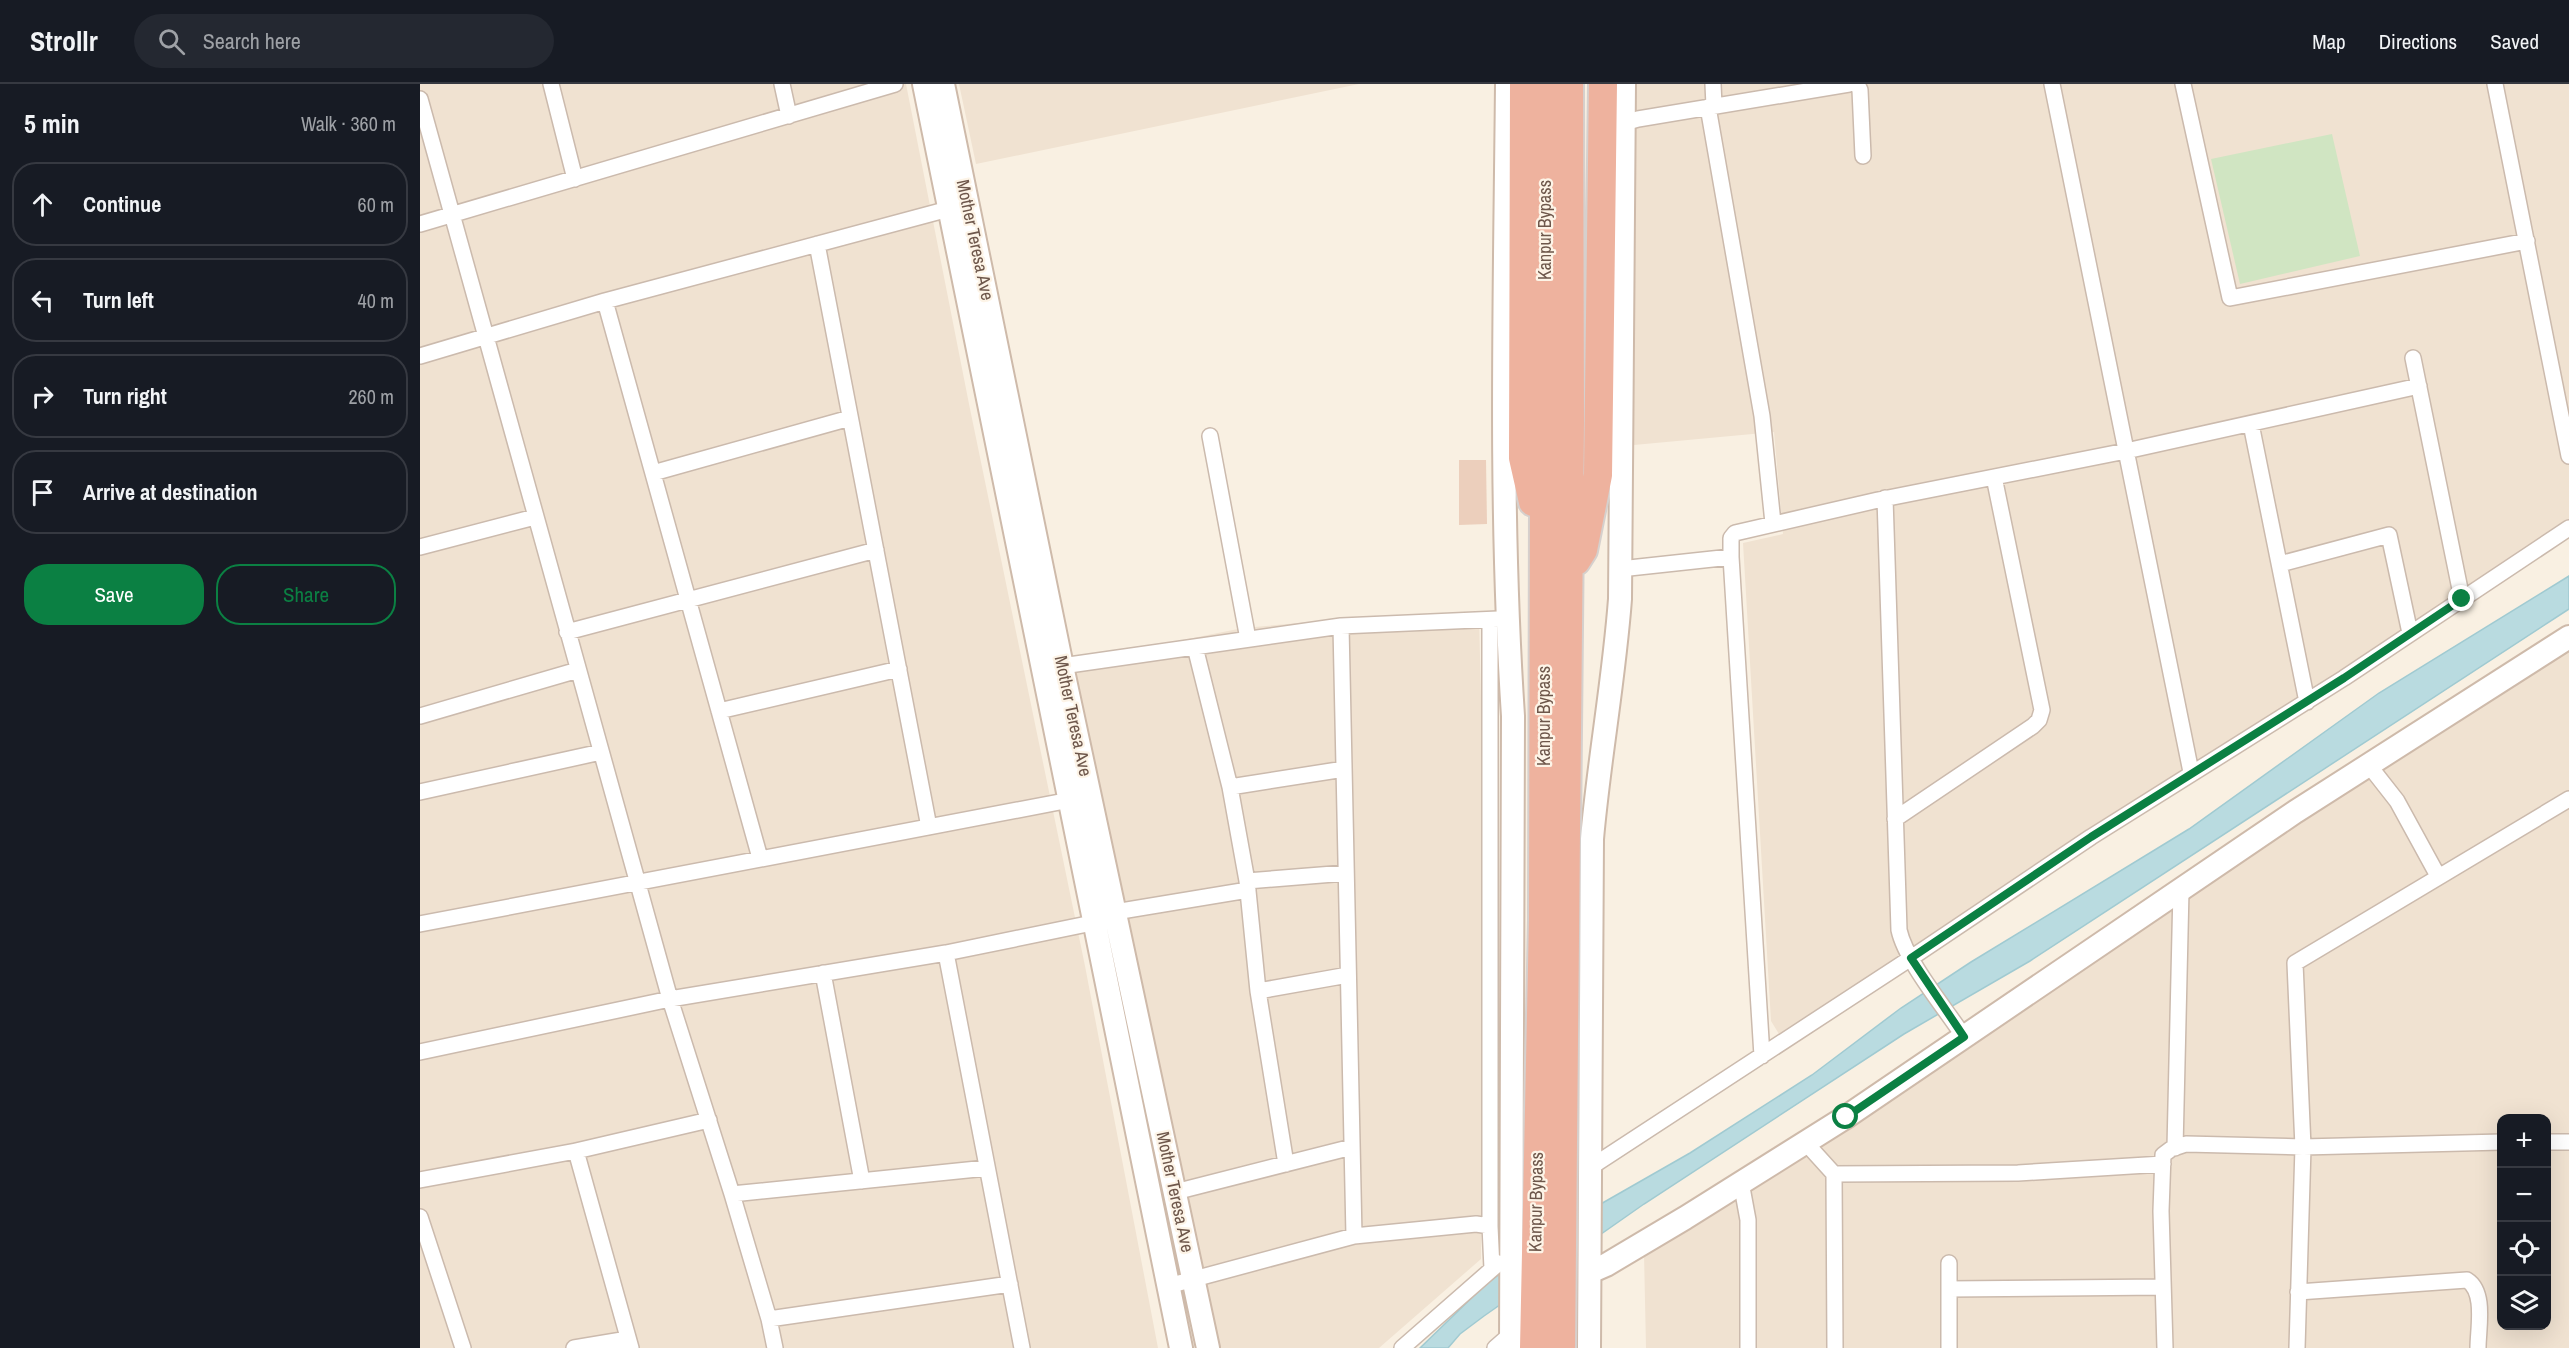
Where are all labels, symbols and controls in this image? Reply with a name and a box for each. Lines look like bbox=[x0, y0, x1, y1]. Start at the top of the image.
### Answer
search box bbox=[134, 14, 554, 68]
text: Strollr bbox=[30, 22, 98, 60]
icon: search bbox=[155, 25, 188, 58]
text: Search here bbox=[203, 26, 301, 56]
text: Map bbox=[2312, 27, 2346, 56]
text: Directions bbox=[2379, 27, 2457, 56]
text: Saved bbox=[2490, 27, 2539, 56]
text: 5 min bbox=[24, 106, 80, 141]
text: Walk · 360 m bbox=[301, 110, 396, 137]
street label: Mother Teresa Ave bbox=[951, 177, 1000, 302]
street label: Kanpur Bypass bbox=[1532, 180, 1557, 280]
icon: ahead bbox=[26, 188, 59, 221]
text: Continue bbox=[83, 189, 161, 219]
text: 60 m bbox=[358, 191, 394, 218]
icon: left bbox=[26, 284, 59, 317]
text: Turn left bbox=[83, 285, 154, 315]
text: 40 m bbox=[358, 287, 394, 314]
icon: right bbox=[26, 380, 59, 413]
text: Turn right bbox=[83, 381, 167, 411]
text: 260 m bbox=[348, 383, 394, 410]
icon: arrive bbox=[26, 476, 59, 509]
text: Arrive at destination bbox=[83, 477, 257, 507]
button: Save bbox=[24, 564, 204, 625]
button: Share bbox=[216, 564, 396, 625]
route end bbox=[2448, 585, 2474, 611]
street label: Mother Teresa Ave bbox=[1049, 653, 1098, 778]
street label: Kanpur Bypass bbox=[1531, 666, 1556, 766]
route start bbox=[1832, 1103, 1858, 1129]
map controls bbox=[2497, 1114, 2551, 1330]
button: + bbox=[2497, 1114, 2551, 1168]
street label: Mother Teresa Ave bbox=[1151, 1129, 1200, 1254]
street label: Kanpur Bypass bbox=[1522, 1152, 1549, 1252]
button: − bbox=[2497, 1168, 2551, 1222]
button: locate bbox=[2497, 1222, 2551, 1276]
button: layers bbox=[2497, 1276, 2551, 1330]

